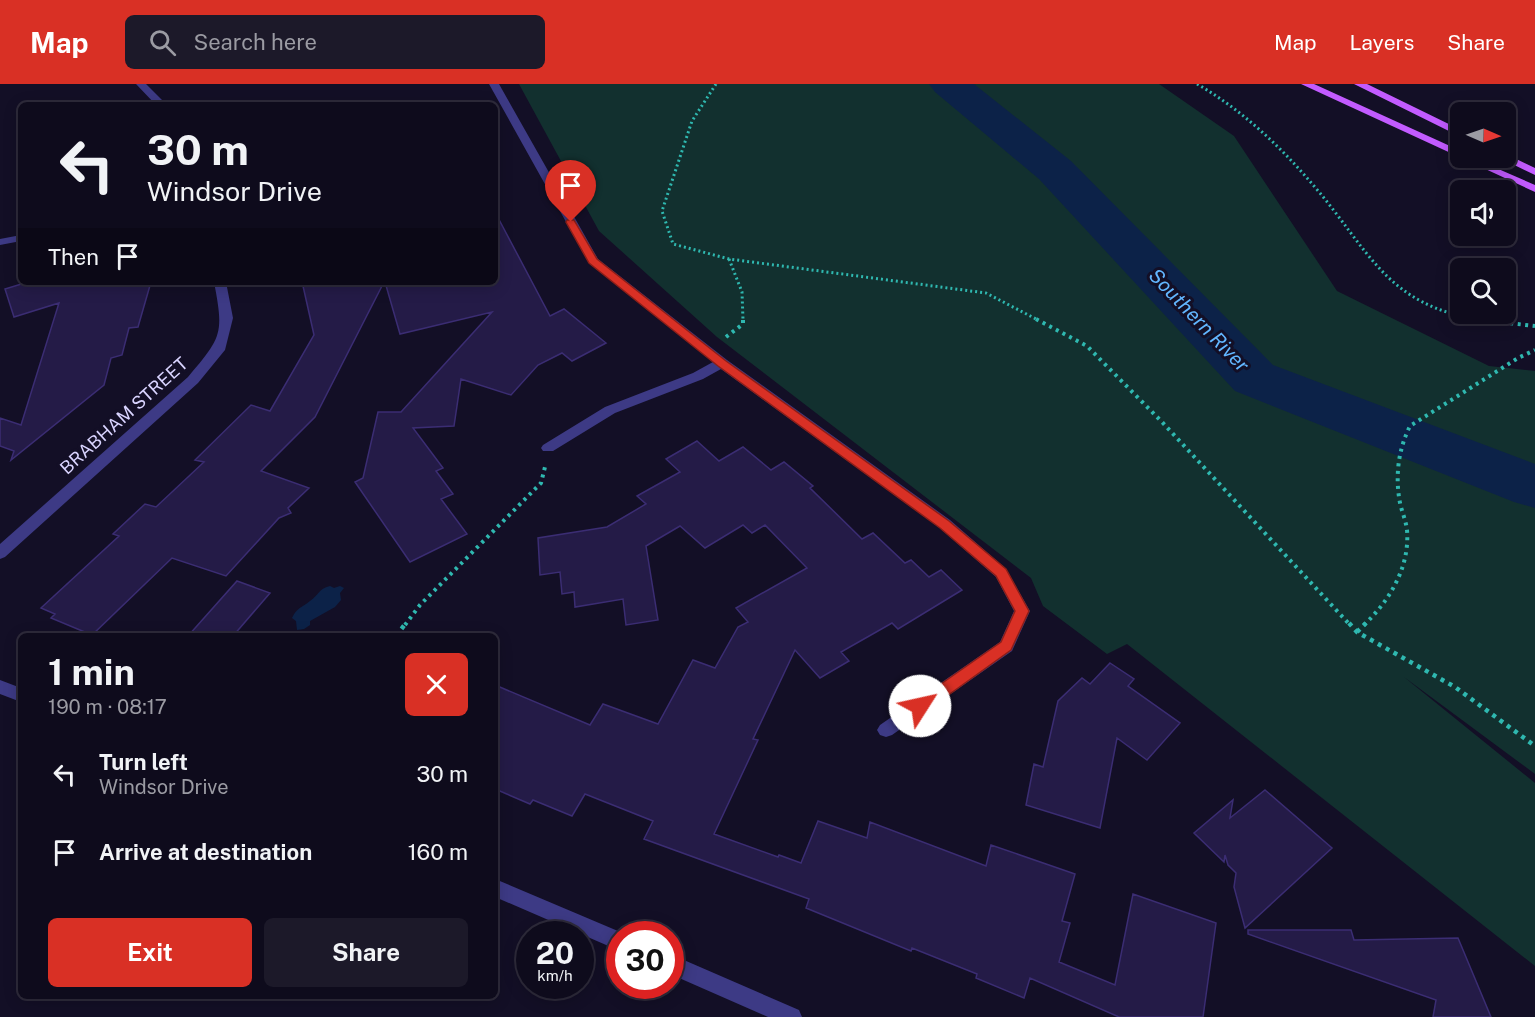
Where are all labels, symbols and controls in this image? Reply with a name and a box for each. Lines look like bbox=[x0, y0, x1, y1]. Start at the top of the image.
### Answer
search box bbox=[125, 15, 545, 69]
text: Map bbox=[30, 26, 89, 59]
icon: search bbox=[146, 26, 179, 59]
text: Search here bbox=[194, 29, 317, 55]
text: Map bbox=[1274, 30, 1317, 55]
text: Layers bbox=[1350, 30, 1414, 55]
text: Share bbox=[1447, 30, 1505, 55]
north arrow bbox=[1450, 102, 1516, 168]
map controls bbox=[1450, 102, 1516, 324]
text: 30 m bbox=[147, 125, 249, 174]
icon: left bbox=[48, 126, 126, 204]
pin bbox=[545, 160, 596, 222]
icon: arrive bbox=[554, 169, 587, 202]
text: Windsor Drive bbox=[147, 175, 322, 207]
button: sound bbox=[1450, 180, 1516, 246]
icon: arrive bbox=[111, 240, 144, 273]
text: Then bbox=[48, 244, 99, 270]
button: search bbox=[1450, 258, 1516, 324]
water label: Southern River bbox=[1144, 263, 1255, 377]
street label: BRABHAM STREET bbox=[56, 353, 192, 478]
text: 1 min bbox=[48, 651, 135, 693]
button: close bbox=[405, 653, 468, 716]
position arrow bbox=[888, 674, 952, 738]
text: 190 m · 08:17 bbox=[48, 695, 167, 719]
text: Turn left bbox=[99, 749, 188, 775]
icon: left bbox=[48, 758, 81, 791]
text: 30 m bbox=[416, 761, 468, 787]
text: Windsor Drive bbox=[99, 775, 229, 799]
icon: arrive bbox=[48, 836, 81, 869]
text: Arrive at destination bbox=[99, 839, 312, 865]
text: 160 m bbox=[408, 839, 468, 865]
button: Exit bbox=[48, 918, 252, 987]
button: Share bbox=[264, 918, 468, 987]
speed limit sign: 30 bbox=[606, 921, 684, 999]
text: 20 bbox=[536, 935, 574, 971]
text: km/h bbox=[537, 967, 573, 984]

